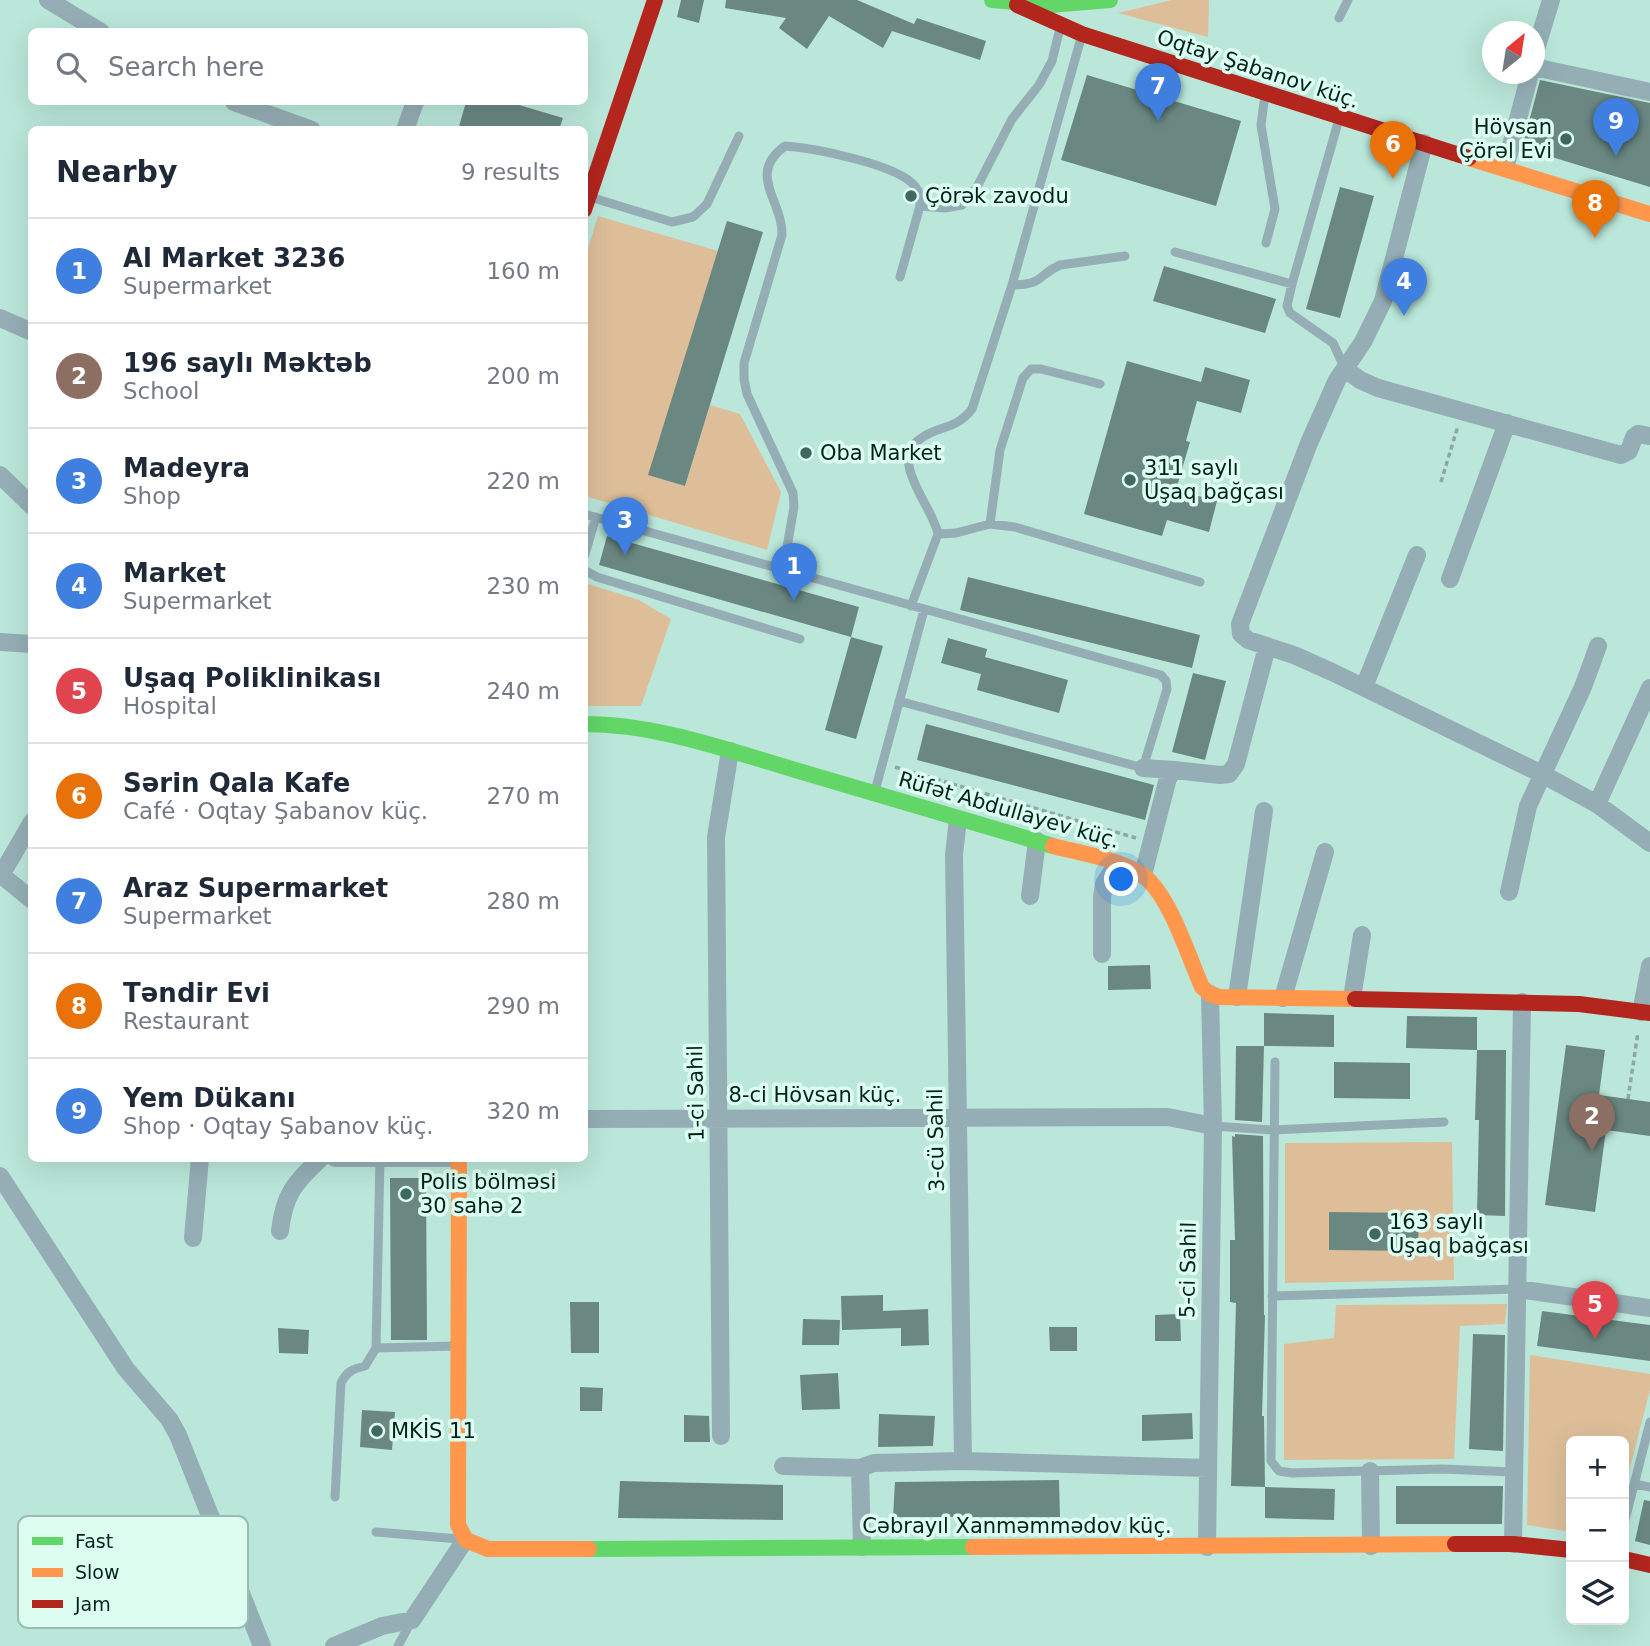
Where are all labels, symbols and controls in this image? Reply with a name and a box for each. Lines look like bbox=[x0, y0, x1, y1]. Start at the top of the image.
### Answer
north arrow bbox=[1482, 21, 1545, 84]
street label: Oqtay Şabanov küç. bbox=[1154, 25, 1362, 113]
search box bbox=[28, 28, 588, 105]
icon: search bbox=[52, 48, 90, 86]
text: Search here bbox=[108, 52, 264, 82]
pin: 7 bbox=[1135, 63, 1181, 121]
pin: 9 bbox=[1593, 98, 1639, 156]
place label: Hövsan Çörəl Evi bbox=[1459, 115, 1552, 163]
pin: 6 bbox=[1370, 121, 1416, 179]
marker: Hövsan Çörəl Evi bbox=[1558, 131, 1574, 147]
text: Nearby bbox=[56, 154, 178, 189]
text: 9 results bbox=[461, 159, 560, 185]
pin: 8 bbox=[1572, 180, 1618, 238]
place label: Çörək zavodu bbox=[925, 184, 1069, 208]
marker: Çörək zavodu bbox=[903, 188, 919, 204]
text: Al Market 3236 bbox=[123, 243, 345, 273]
text: 1 bbox=[71, 258, 87, 284]
text: 160 m bbox=[486, 258, 560, 284]
pin: 4 bbox=[1381, 258, 1427, 316]
text: Supermarket bbox=[123, 273, 272, 299]
text: 196 saylı Məktəb bbox=[123, 348, 372, 378]
text: 2 bbox=[71, 363, 87, 389]
text: 200 m bbox=[486, 363, 560, 389]
text: School bbox=[123, 378, 199, 404]
place label: Oba Market bbox=[820, 441, 942, 465]
marker: Oba Market bbox=[798, 445, 814, 461]
text: Madeyra bbox=[123, 453, 250, 483]
place label: 311 saylı Uşaq bağçası bbox=[1144, 456, 1284, 504]
text: 3 bbox=[71, 468, 87, 494]
text: 220 m bbox=[486, 468, 560, 494]
marker: 311 saylı Uşaq bağçası bbox=[1122, 472, 1138, 488]
text: Shop bbox=[123, 483, 181, 509]
pin: 3 bbox=[602, 497, 648, 555]
pin: 1 bbox=[771, 543, 817, 601]
text: Market bbox=[123, 558, 226, 588]
text: 4 bbox=[71, 573, 87, 599]
text: 230 m bbox=[486, 573, 560, 599]
text: Supermarket bbox=[123, 588, 272, 614]
text: Uşaq Poliklinikası bbox=[123, 663, 381, 693]
text: 5 bbox=[71, 678, 87, 704]
text: 240 m bbox=[486, 678, 560, 704]
text: Hospital bbox=[123, 693, 217, 719]
street label: Rüfət Abdullayev küç. bbox=[896, 767, 1122, 853]
text: Sərin Qala Kafe bbox=[123, 768, 350, 798]
text: 6 bbox=[71, 783, 87, 809]
text: 270 m bbox=[486, 783, 560, 809]
text: Café · Oqtay Şabanov küç. bbox=[123, 798, 428, 824]
your location bbox=[1104, 862, 1138, 896]
text: Araz Supermarket bbox=[123, 873, 388, 903]
text: 7 bbox=[71, 888, 87, 914]
text: 280 m bbox=[486, 888, 560, 914]
text: Supermarket bbox=[123, 903, 272, 929]
text: Təndir Evi bbox=[123, 978, 270, 1008]
text: 8 bbox=[71, 993, 87, 1019]
text: 290 m bbox=[486, 993, 560, 1019]
text: Restaurant bbox=[123, 1008, 249, 1034]
street label: 1-ci Sahil bbox=[683, 1045, 709, 1141]
text: Yem Dükanı bbox=[123, 1083, 296, 1113]
street label: 8-ci Hövsan küç. bbox=[729, 1083, 901, 1107]
street label: 3-cü Sahil bbox=[923, 1088, 949, 1192]
pin: 2 bbox=[1569, 1093, 1615, 1151]
text: 9 bbox=[71, 1098, 87, 1124]
text: 320 m bbox=[486, 1098, 560, 1124]
text: Shop · Oqtay Şabanov küç. bbox=[123, 1113, 434, 1139]
place label: Polis bölməsi 30 sahə 2 bbox=[420, 1170, 556, 1218]
marker: Polis bölməsi 30 sahə 2 bbox=[398, 1186, 414, 1202]
place label: 163 saylı Uşaq bağçası bbox=[1389, 1210, 1529, 1258]
street label: 5-ci Sahil bbox=[1175, 1222, 1201, 1318]
marker: 163 saylı Uşaq bağçası bbox=[1367, 1226, 1383, 1242]
pin: 5 bbox=[1572, 1281, 1618, 1339]
place label: MKİS 11 bbox=[391, 1418, 476, 1443]
marker: MKİS 11 bbox=[369, 1423, 385, 1439]
map controls bbox=[1566, 1436, 1629, 1625]
button: + bbox=[1566, 1436, 1629, 1499]
button: − bbox=[1566, 1499, 1629, 1562]
street label: Cəbrayıl Xanməmmədov küç. bbox=[862, 1514, 1172, 1538]
legend bbox=[18, 1516, 248, 1628]
text: Fast bbox=[75, 1530, 113, 1552]
text: Slow bbox=[75, 1561, 120, 1583]
button: layers bbox=[1566, 1562, 1629, 1625]
text: Jam bbox=[74, 1593, 111, 1615]

